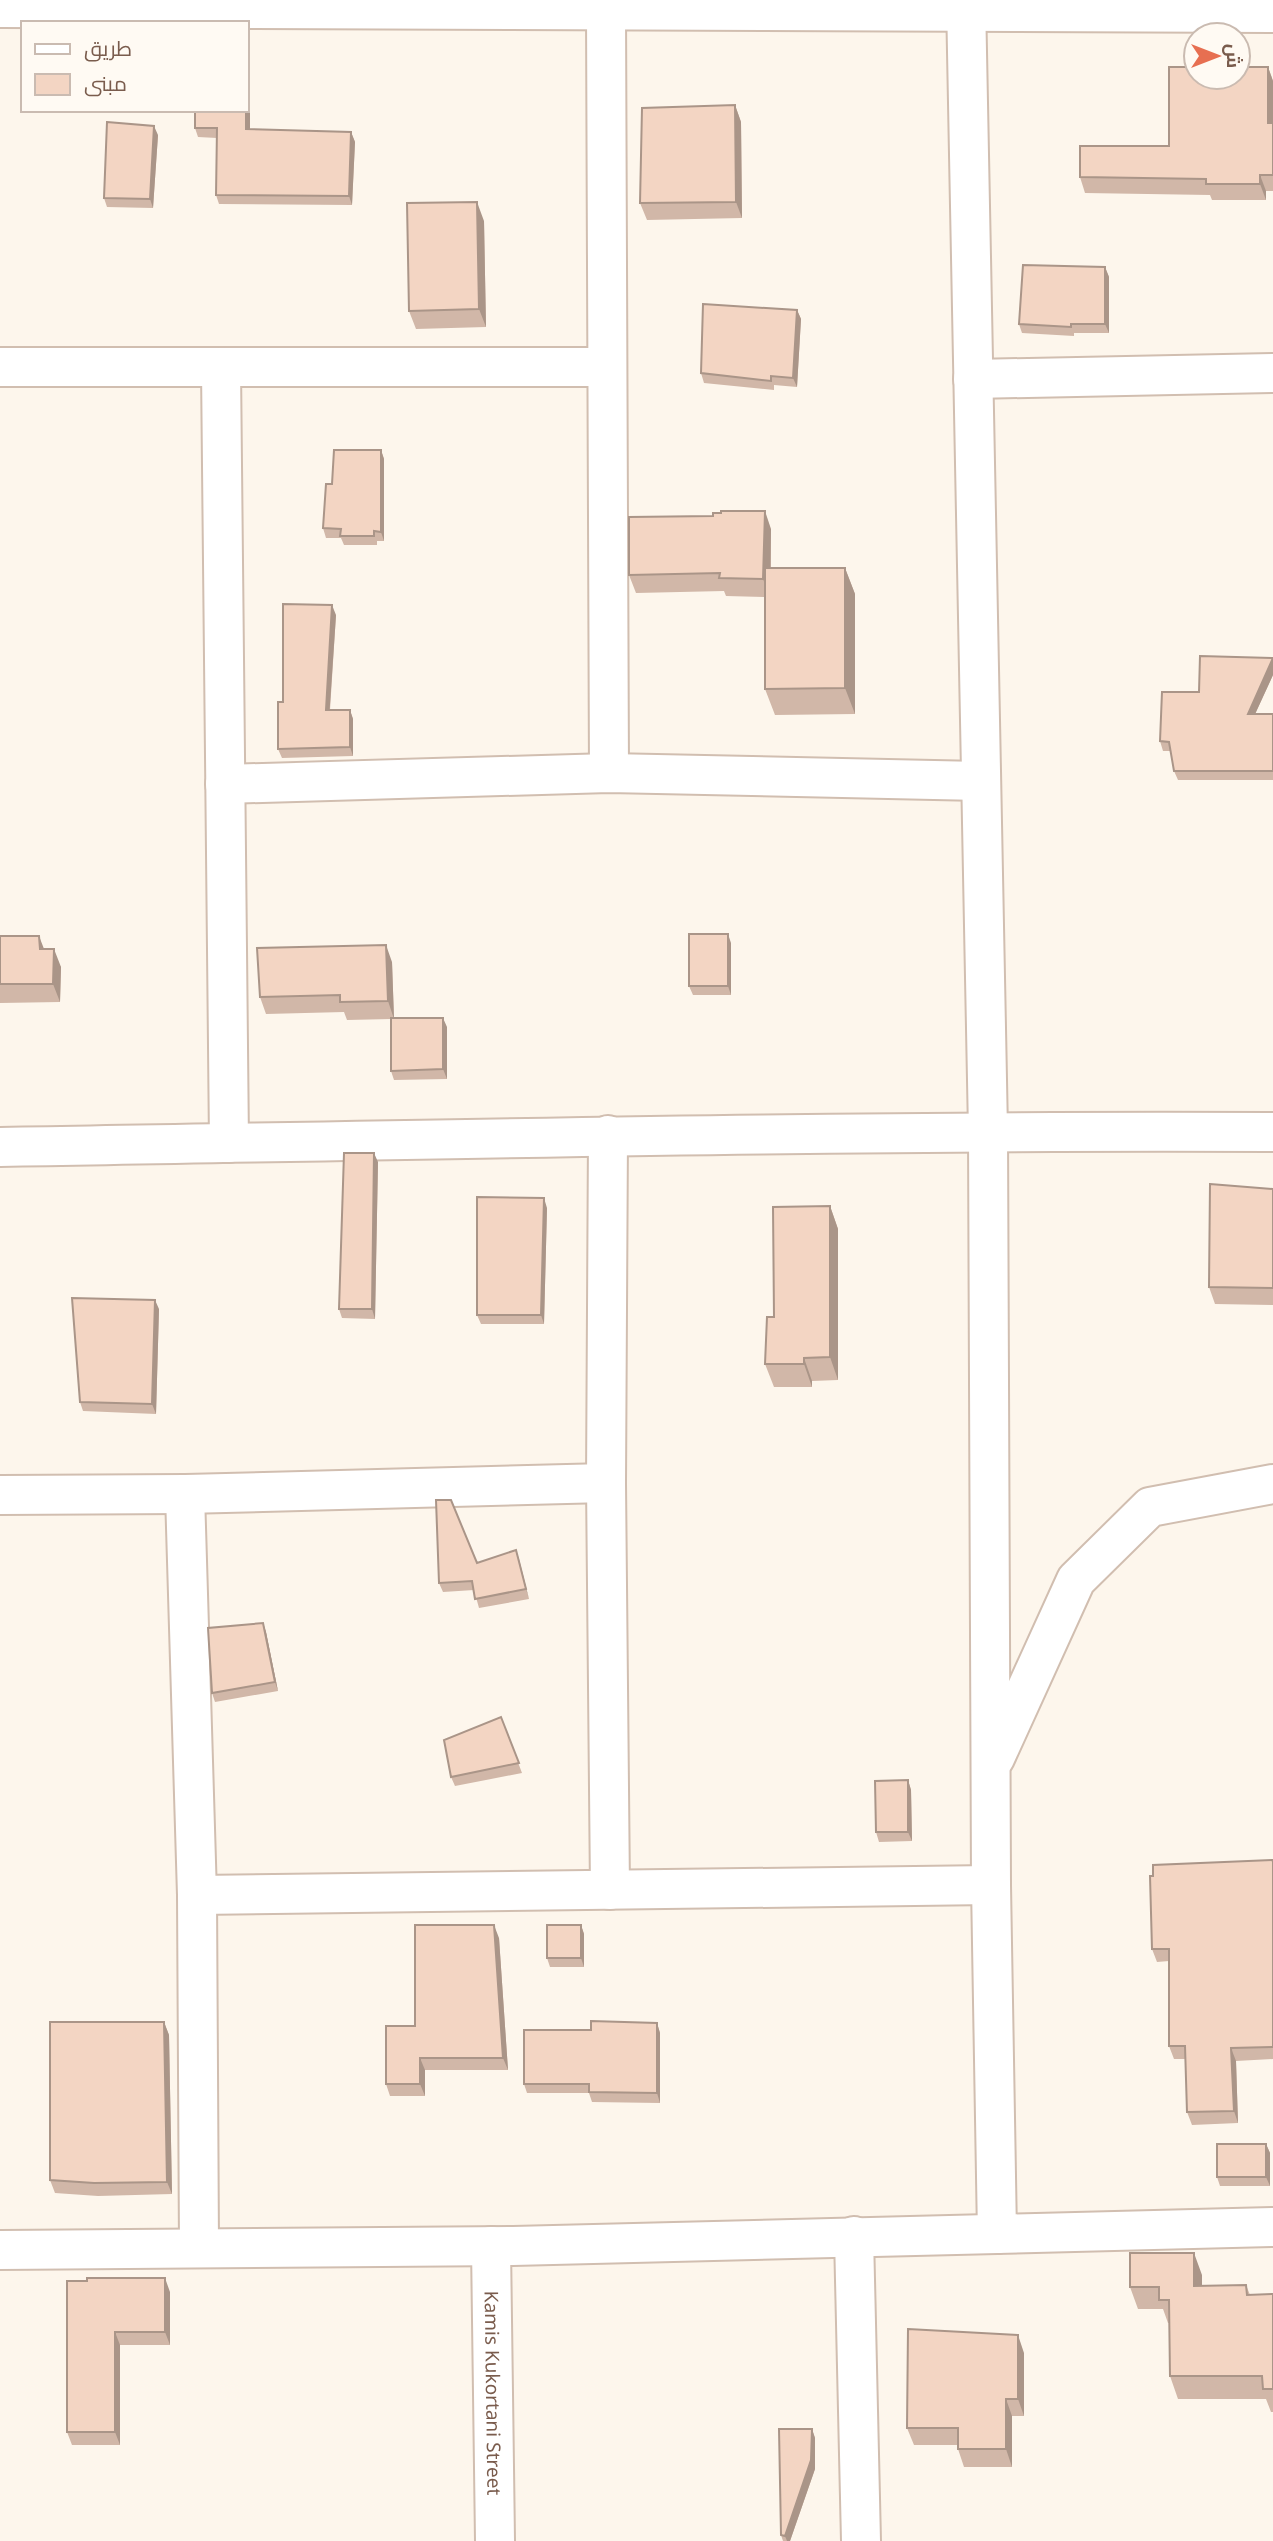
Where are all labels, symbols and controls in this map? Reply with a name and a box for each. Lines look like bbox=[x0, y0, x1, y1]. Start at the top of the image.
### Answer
legend bbox=[21, 21, 248, 112]
north arrow bbox=[1182, 21, 1252, 91]
text: طريق bbox=[84, 34, 132, 62]
text: ش bbox=[1221, 44, 1247, 68]
text: مبنى bbox=[84, 69, 127, 97]
street label: Kamis Kukortani Street bbox=[479, 2291, 507, 2495]

